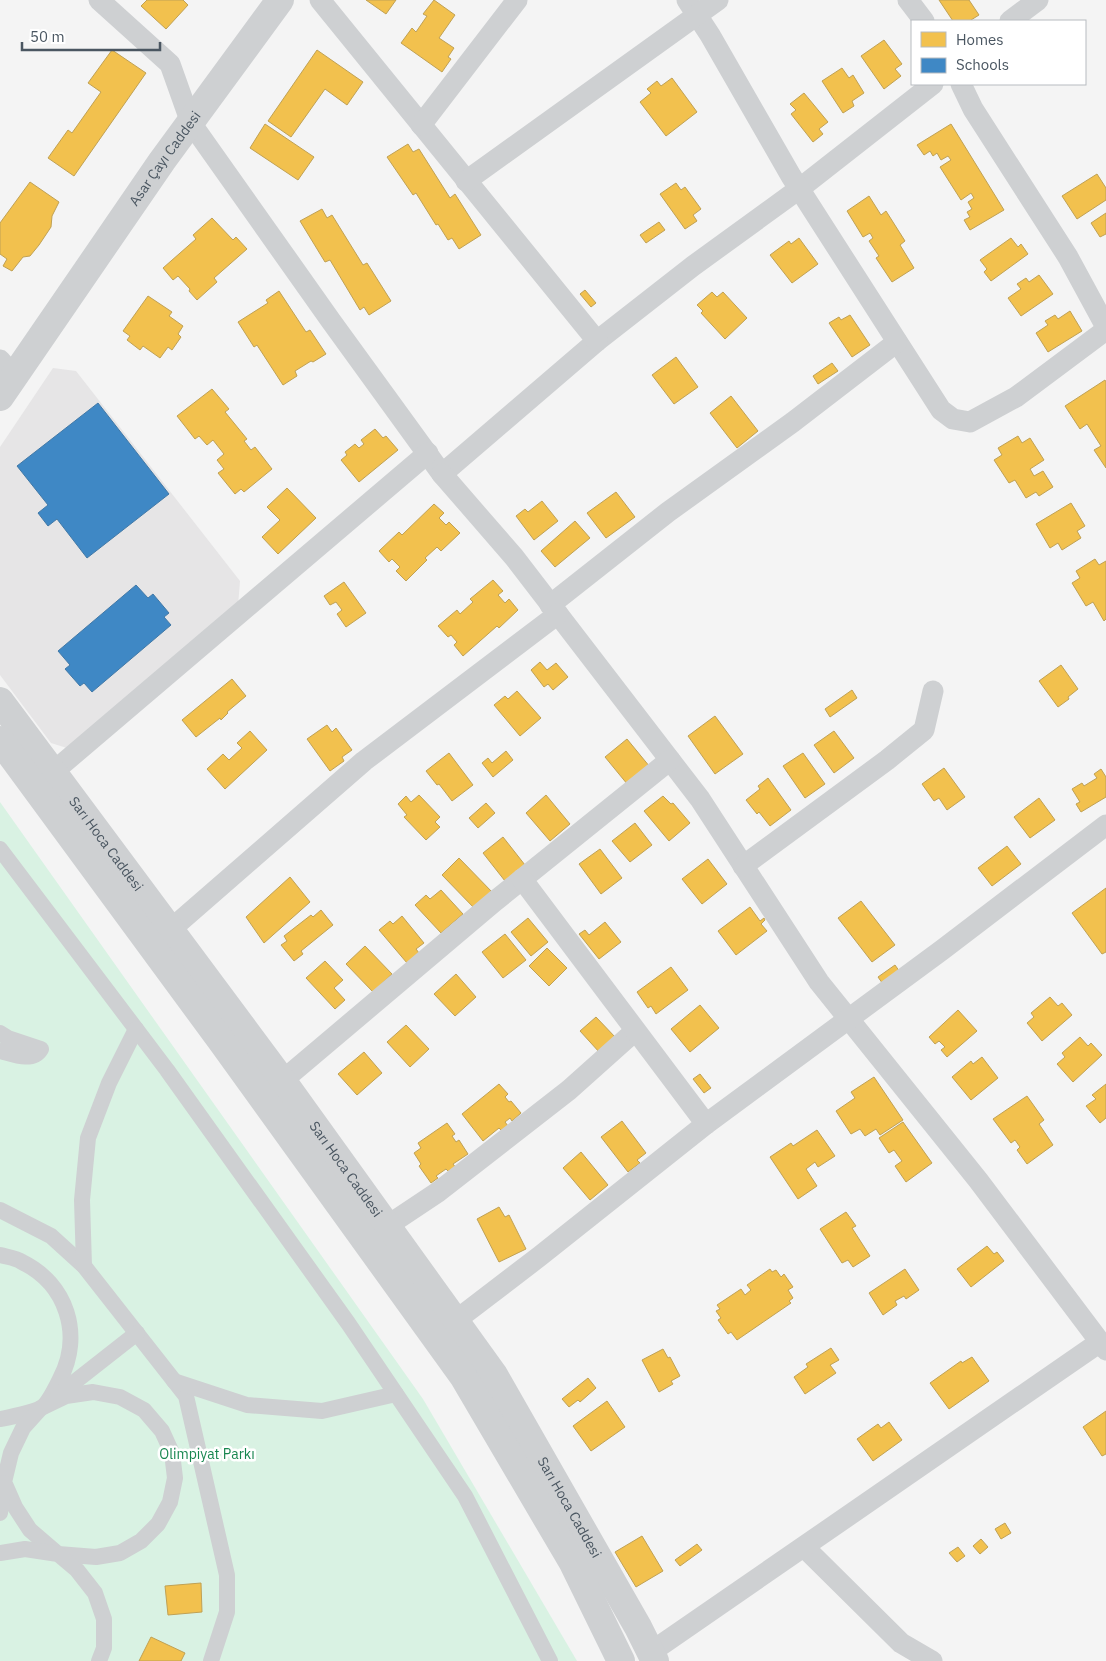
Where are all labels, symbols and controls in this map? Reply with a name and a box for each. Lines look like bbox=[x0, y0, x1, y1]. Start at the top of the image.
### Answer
scale bar bbox=[22, 20, 160, 52]
legend bbox=[911, 20, 1086, 85]
text: 50 m bbox=[30, 27, 65, 46]
text: Homes bbox=[956, 30, 1004, 49]
text: Schools bbox=[956, 55, 1009, 74]
street label: Asar Çayı Caddesi bbox=[125, 107, 205, 209]
street label: Sarı Hoca Caddesi bbox=[65, 793, 147, 895]
street label: Sarı Hoca Caddesi bbox=[305, 1118, 386, 1220]
park label: Olimpiyat Parkı bbox=[159, 1445, 255, 1463]
street label: Sarı Hoca Caddesi bbox=[534, 1453, 606, 1561]

